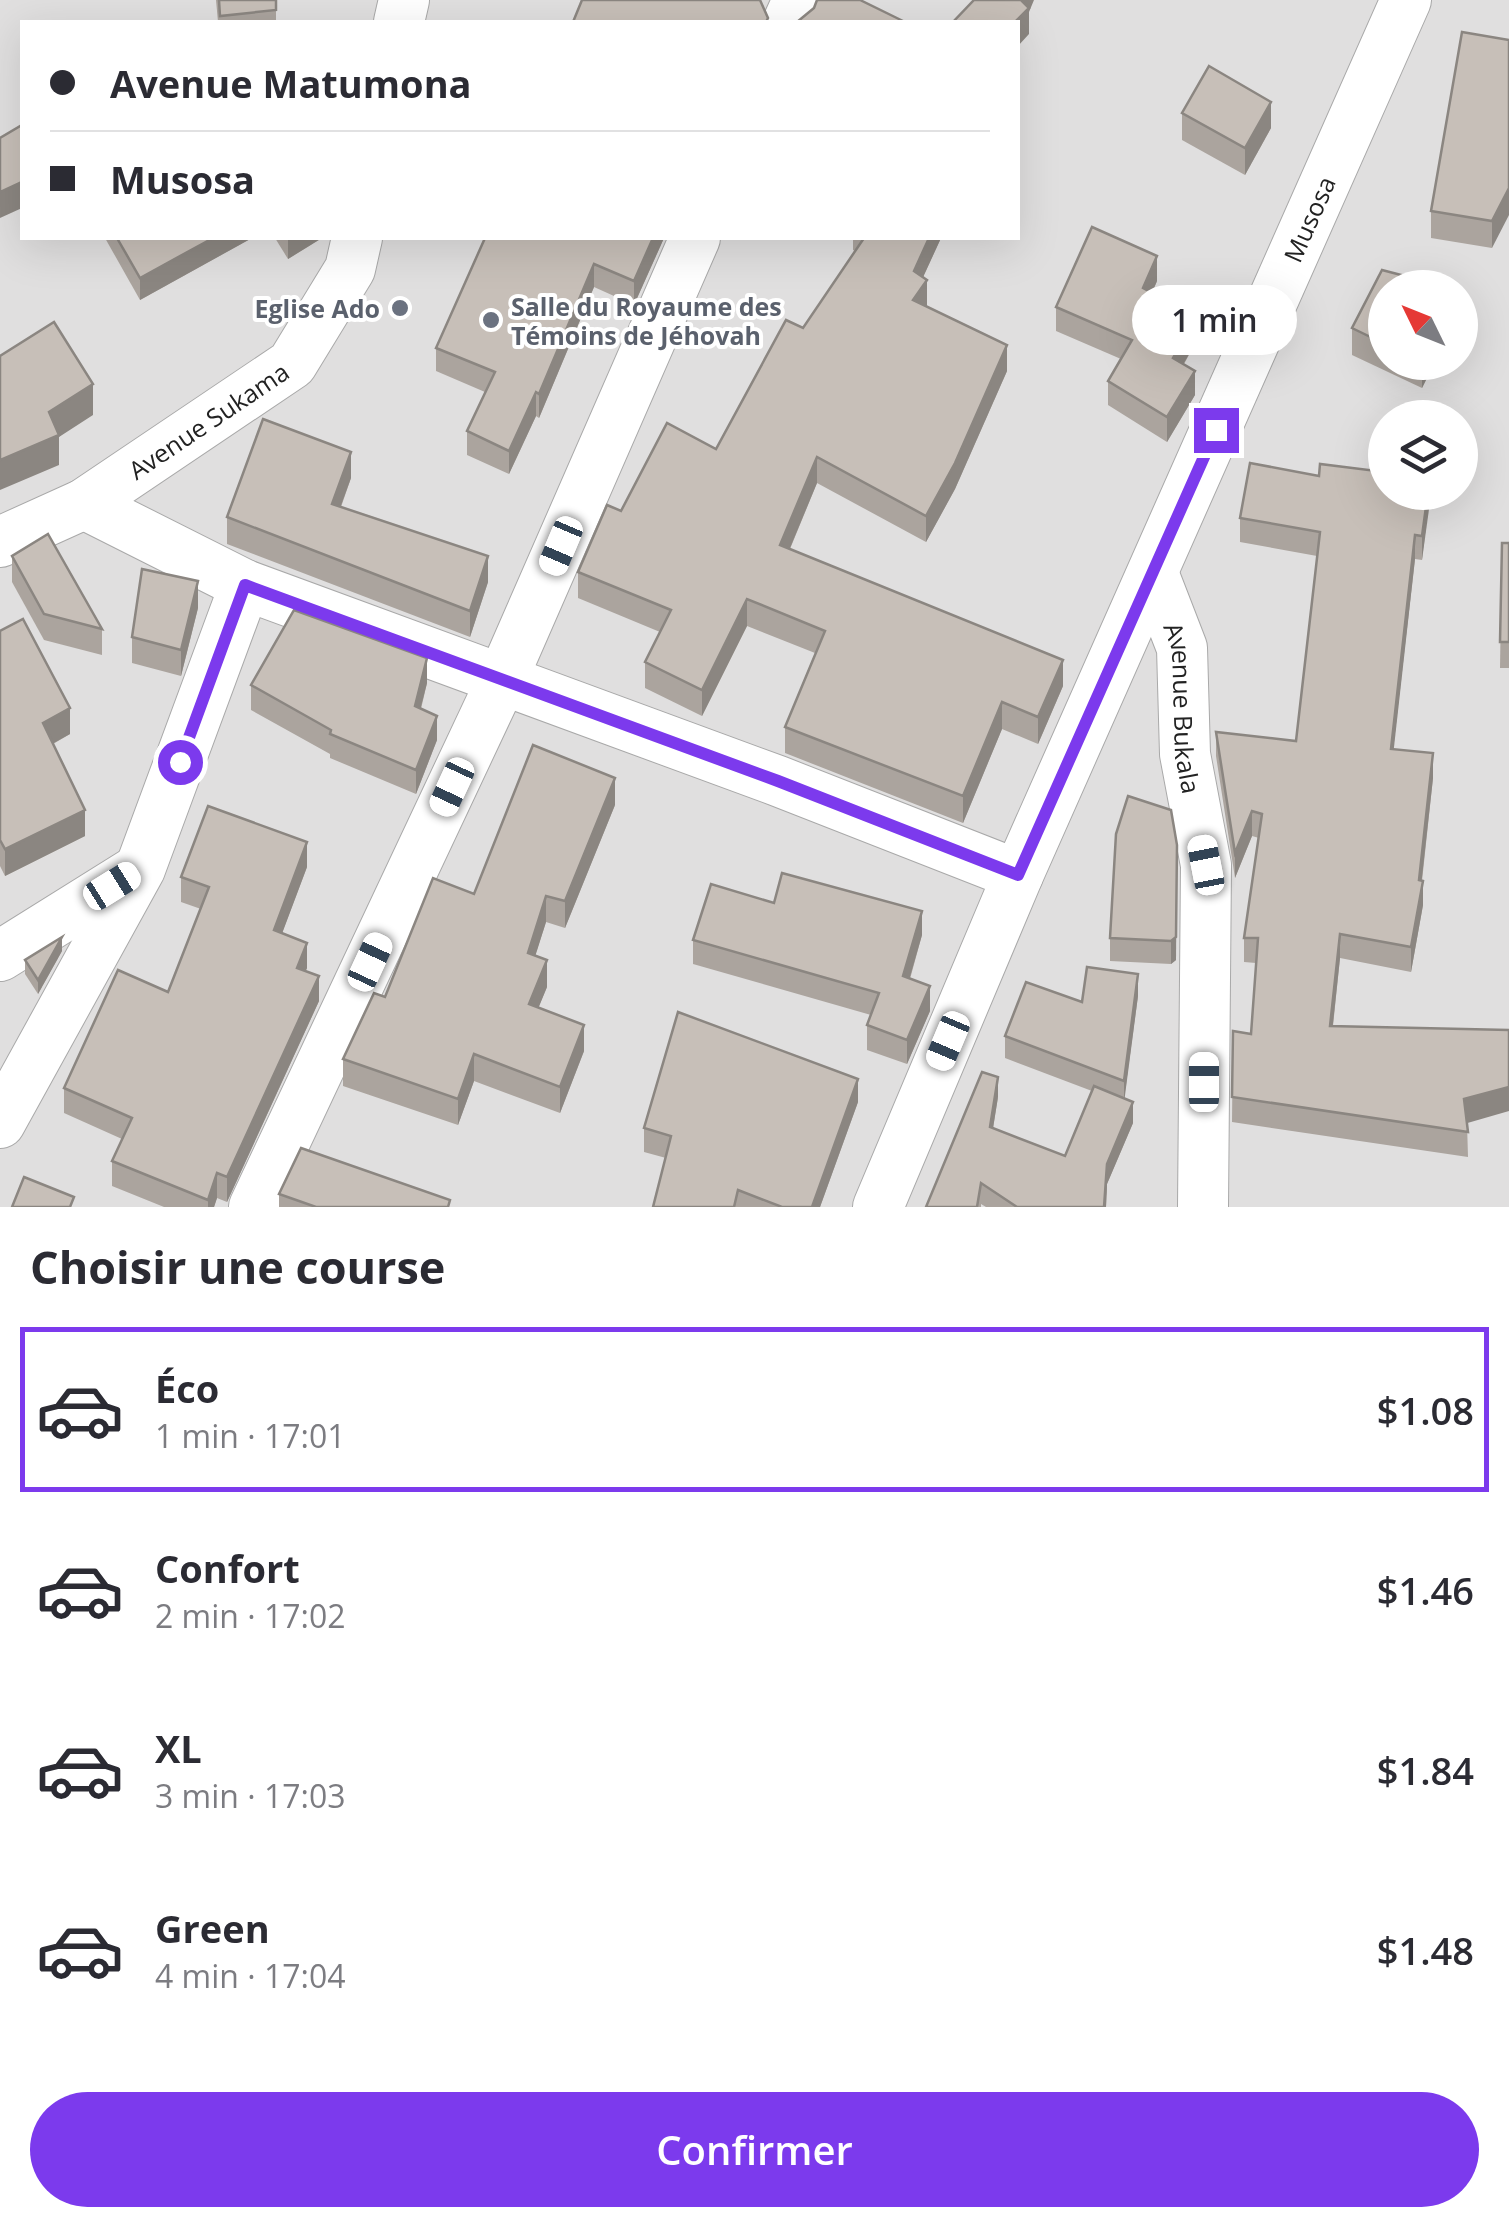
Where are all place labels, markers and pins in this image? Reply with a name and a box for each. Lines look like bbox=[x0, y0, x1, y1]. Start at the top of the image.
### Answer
place label: Salle du Royaume des Témoins de Jéhovah bbox=[511, 289, 782, 352]
place label: Eglise Ado bbox=[254, 291, 380, 325]
marker: Eglise Ado bbox=[389, 297, 411, 319]
marker: Salle du Royaume des Témoins de Jéhovah bbox=[480, 309, 502, 331]

